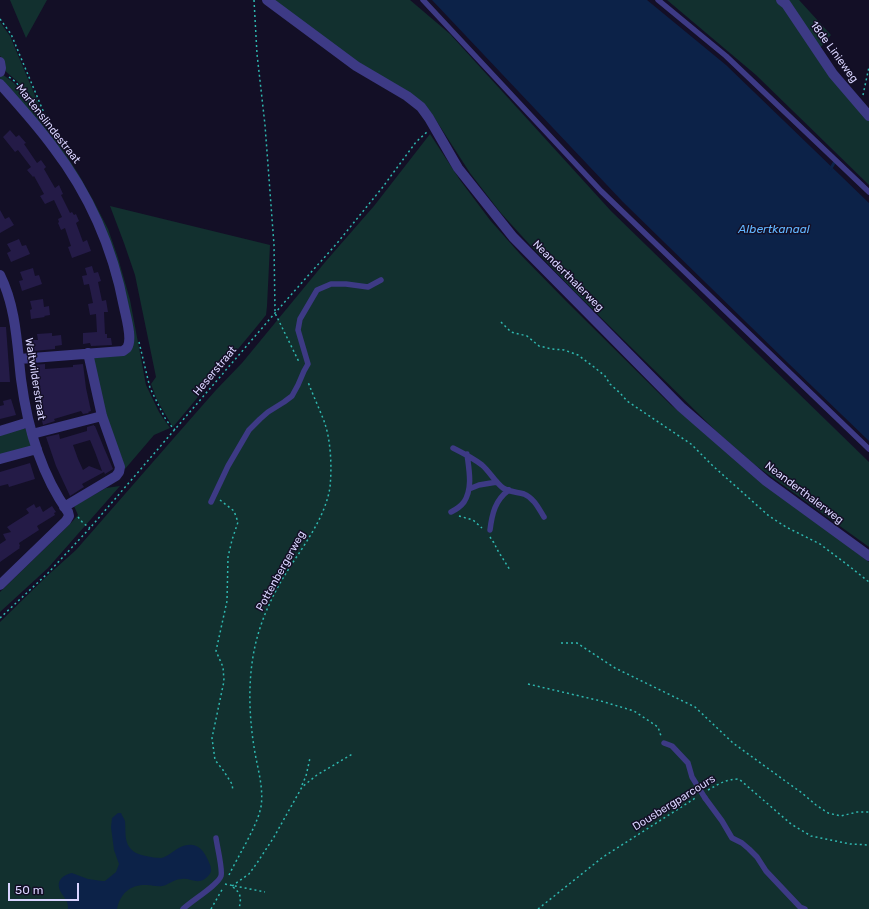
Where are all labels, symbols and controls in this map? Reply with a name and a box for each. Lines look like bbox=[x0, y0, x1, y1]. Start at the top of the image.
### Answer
street label: 18de Linieweg bbox=[807, 19, 861, 85]
street label: Martenslindestraat bbox=[13, 82, 83, 166]
water label: Albertkanaal bbox=[738, 223, 810, 237]
street label: Neanderthalerweg bbox=[530, 238, 606, 314]
street label: Waltwilderstraat bbox=[22, 337, 48, 421]
street label: Heserstraat bbox=[191, 344, 239, 398]
street label: Neanderthalerweg bbox=[762, 459, 846, 527]
street label: Pottenbergerweg bbox=[253, 529, 309, 613]
street label: Dousbergparcours bbox=[630, 772, 718, 834]
scale bar bbox=[10, 875, 81, 901]
text: 50 m bbox=[15, 883, 43, 897]

